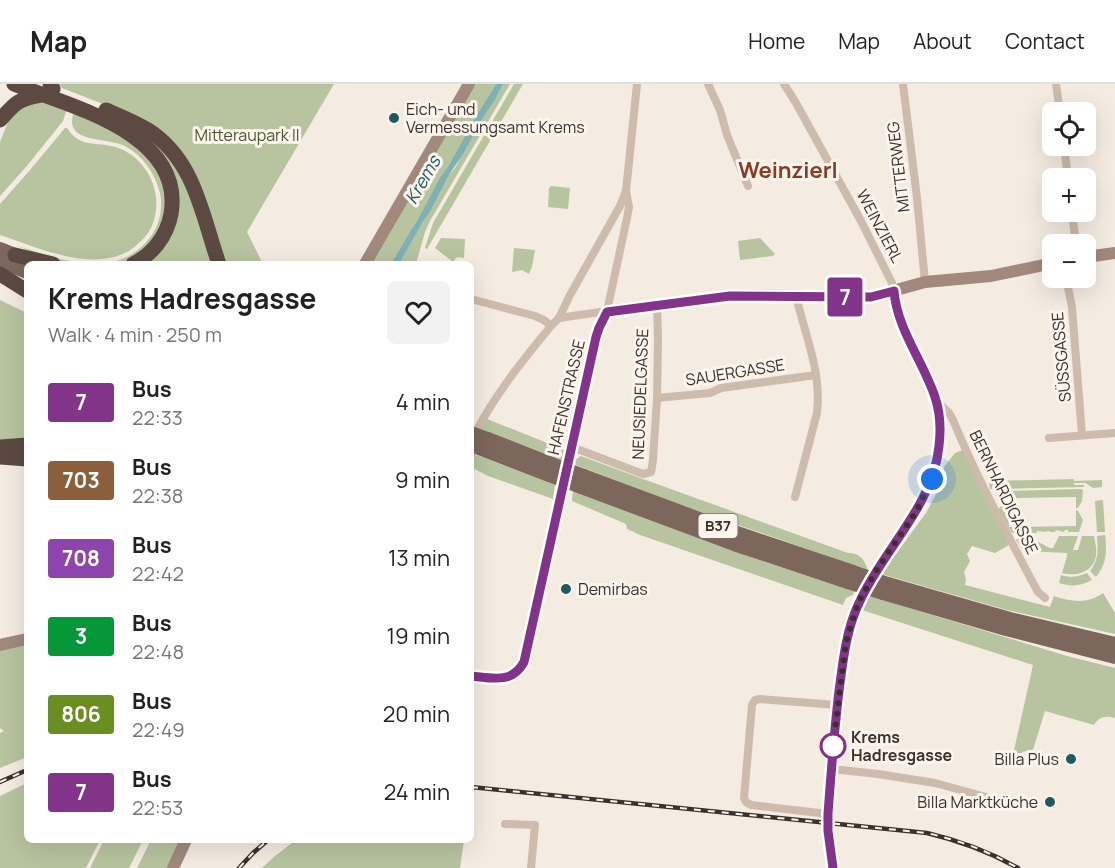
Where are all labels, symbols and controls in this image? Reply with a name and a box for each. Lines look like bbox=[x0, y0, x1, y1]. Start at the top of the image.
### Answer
text: Map bbox=[30, 22, 87, 60]
text: Home bbox=[748, 27, 805, 55]
text: Map bbox=[838, 27, 880, 55]
text: About bbox=[913, 27, 972, 55]
text: Contact bbox=[1005, 27, 1085, 55]
place label: Eich- und Vermessungsamt Krems bbox=[406, 98, 585, 138]
map controls bbox=[1042, 102, 1096, 288]
button: locate bbox=[1042, 102, 1096, 156]
marker: Eich- und Vermessungsamt Krems bbox=[387, 111, 401, 125]
street label: MITTERWEG bbox=[882, 120, 914, 214]
park label: Mitteraupark II bbox=[195, 124, 299, 146]
water label: Krems bbox=[399, 150, 446, 208]
district label: Weinzierl bbox=[738, 155, 838, 185]
button: + bbox=[1042, 168, 1096, 222]
street label: WEINZIERL bbox=[852, 186, 908, 266]
button: − bbox=[1042, 234, 1096, 288]
line badge: 7 bbox=[826, 278, 864, 316]
text: Krems Hadresgasse bbox=[48, 279, 316, 317]
button: heart bbox=[387, 281, 450, 344]
text: 7 bbox=[839, 283, 851, 311]
street label: SÜSSGASSE bbox=[1046, 311, 1076, 403]
text: Walk · 4 min · 250 m bbox=[48, 321, 222, 348]
street label: NEUSIEDELGASSE bbox=[627, 328, 653, 460]
street label: HAFENSTRASSE bbox=[542, 337, 590, 457]
street label: SAUERGASSE bbox=[684, 353, 786, 391]
text: Bus bbox=[132, 374, 172, 404]
text: 4 min bbox=[396, 387, 450, 417]
text: 7 bbox=[75, 388, 87, 416]
text: 22:33 bbox=[132, 404, 183, 431]
street label: BERNHARDIGASSE bbox=[964, 426, 1044, 558]
text: Bus bbox=[132, 452, 172, 482]
your location bbox=[917, 464, 947, 494]
text: 9 min bbox=[395, 465, 450, 495]
text: 703 bbox=[62, 466, 100, 494]
text: 22:38 bbox=[132, 482, 183, 509]
road number: B37 bbox=[698, 514, 738, 538]
text: Bus bbox=[132, 530, 172, 560]
text: 13 min bbox=[388, 543, 450, 573]
text: 708 bbox=[62, 544, 100, 572]
text: 22:42 bbox=[132, 560, 184, 587]
place label: Demirbas bbox=[578, 578, 648, 600]
marker: Demirbas bbox=[559, 582, 573, 596]
text: Bus bbox=[132, 608, 172, 638]
text: 19 min bbox=[387, 621, 450, 651]
text: 3 bbox=[75, 622, 87, 650]
text: 22:48 bbox=[132, 638, 184, 665]
text: Bus bbox=[132, 686, 172, 716]
text: 20 min bbox=[383, 699, 450, 729]
text: 806 bbox=[61, 700, 101, 728]
text: 22:49 bbox=[132, 716, 185, 743]
place label: Krems Hadresgasse bbox=[851, 726, 953, 766]
marker: Krems Hadresgasse bbox=[820, 733, 846, 759]
place label: Billa Plus bbox=[995, 748, 1059, 770]
marker: Billa Plus bbox=[1064, 752, 1078, 766]
text: Bus bbox=[132, 764, 172, 794]
text: 24 min bbox=[384, 777, 450, 807]
text: 7 bbox=[75, 778, 87, 806]
place label: Billa Marktküche bbox=[917, 791, 1038, 813]
text: 22:53 bbox=[132, 794, 183, 821]
marker: Billa Marktküche bbox=[1043, 795, 1057, 809]

